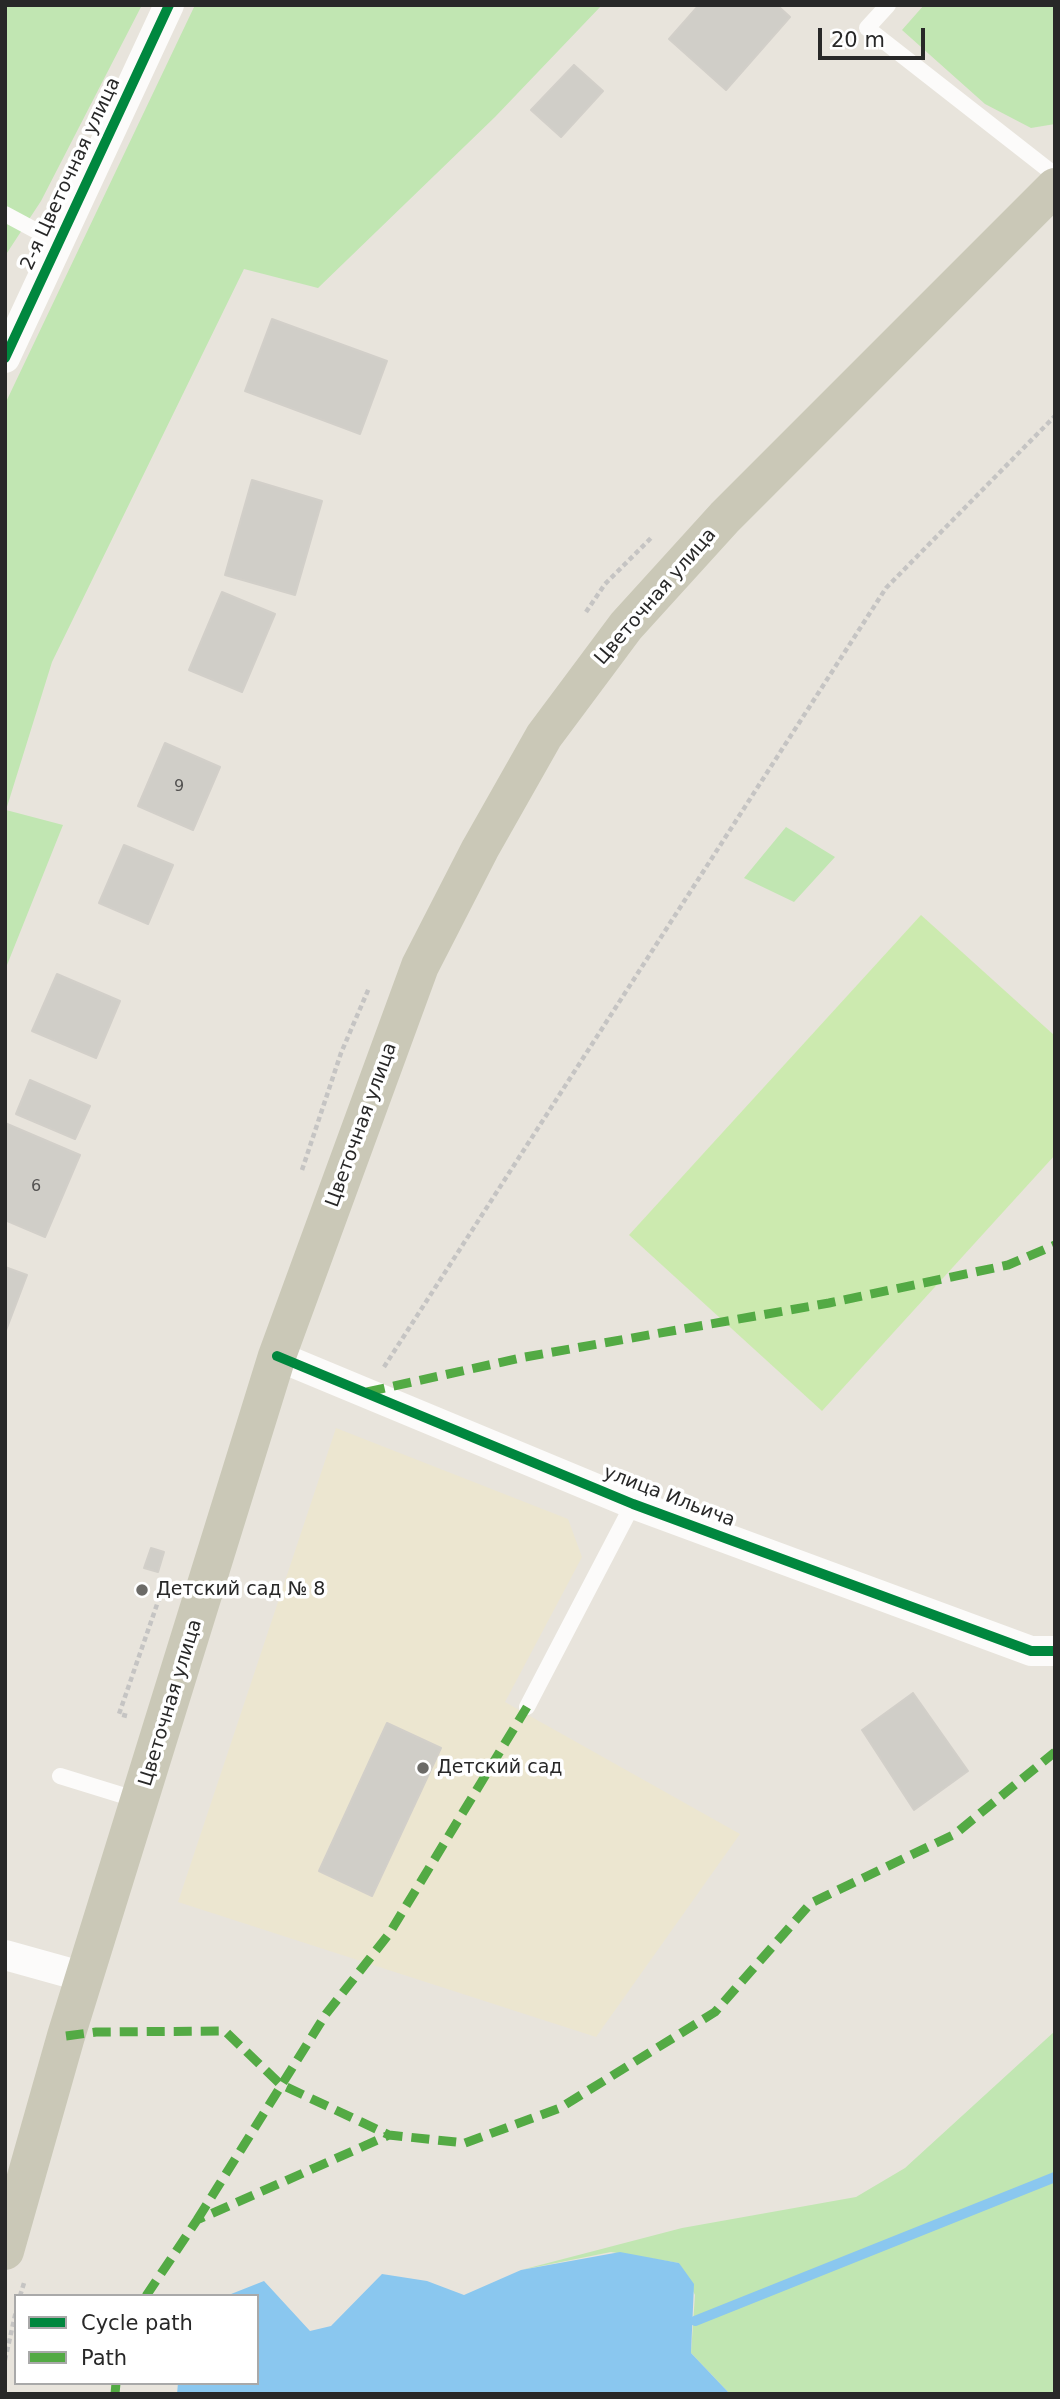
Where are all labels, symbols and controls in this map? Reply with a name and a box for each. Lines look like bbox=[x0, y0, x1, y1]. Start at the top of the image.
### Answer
scale bar bbox=[822, 14, 929, 58]
text: 20 m bbox=[831, 28, 885, 52]
street label: 2-я Цветочная улица bbox=[16, 74, 126, 274]
street label: Цветочная улица bbox=[591, 524, 721, 670]
house number: 9 bbox=[174, 777, 184, 797]
street label: Цветочная улица bbox=[322, 1040, 402, 1210]
house number: 6 bbox=[31, 1177, 41, 1197]
street label: улица Ильича bbox=[600, 1461, 738, 1533]
place label: Детский сад № 8 bbox=[156, 1579, 325, 1601]
marker: Детский сад № 8 bbox=[134, 1582, 150, 1598]
street label: Цветочная улица bbox=[135, 1617, 207, 1789]
place label: Детский сад bbox=[437, 1757, 562, 1779]
marker: Детский сад bbox=[415, 1760, 431, 1776]
legend bbox=[14, 2294, 259, 2385]
text: Cycle path bbox=[81, 2311, 193, 2335]
text: Path bbox=[81, 2346, 127, 2370]

